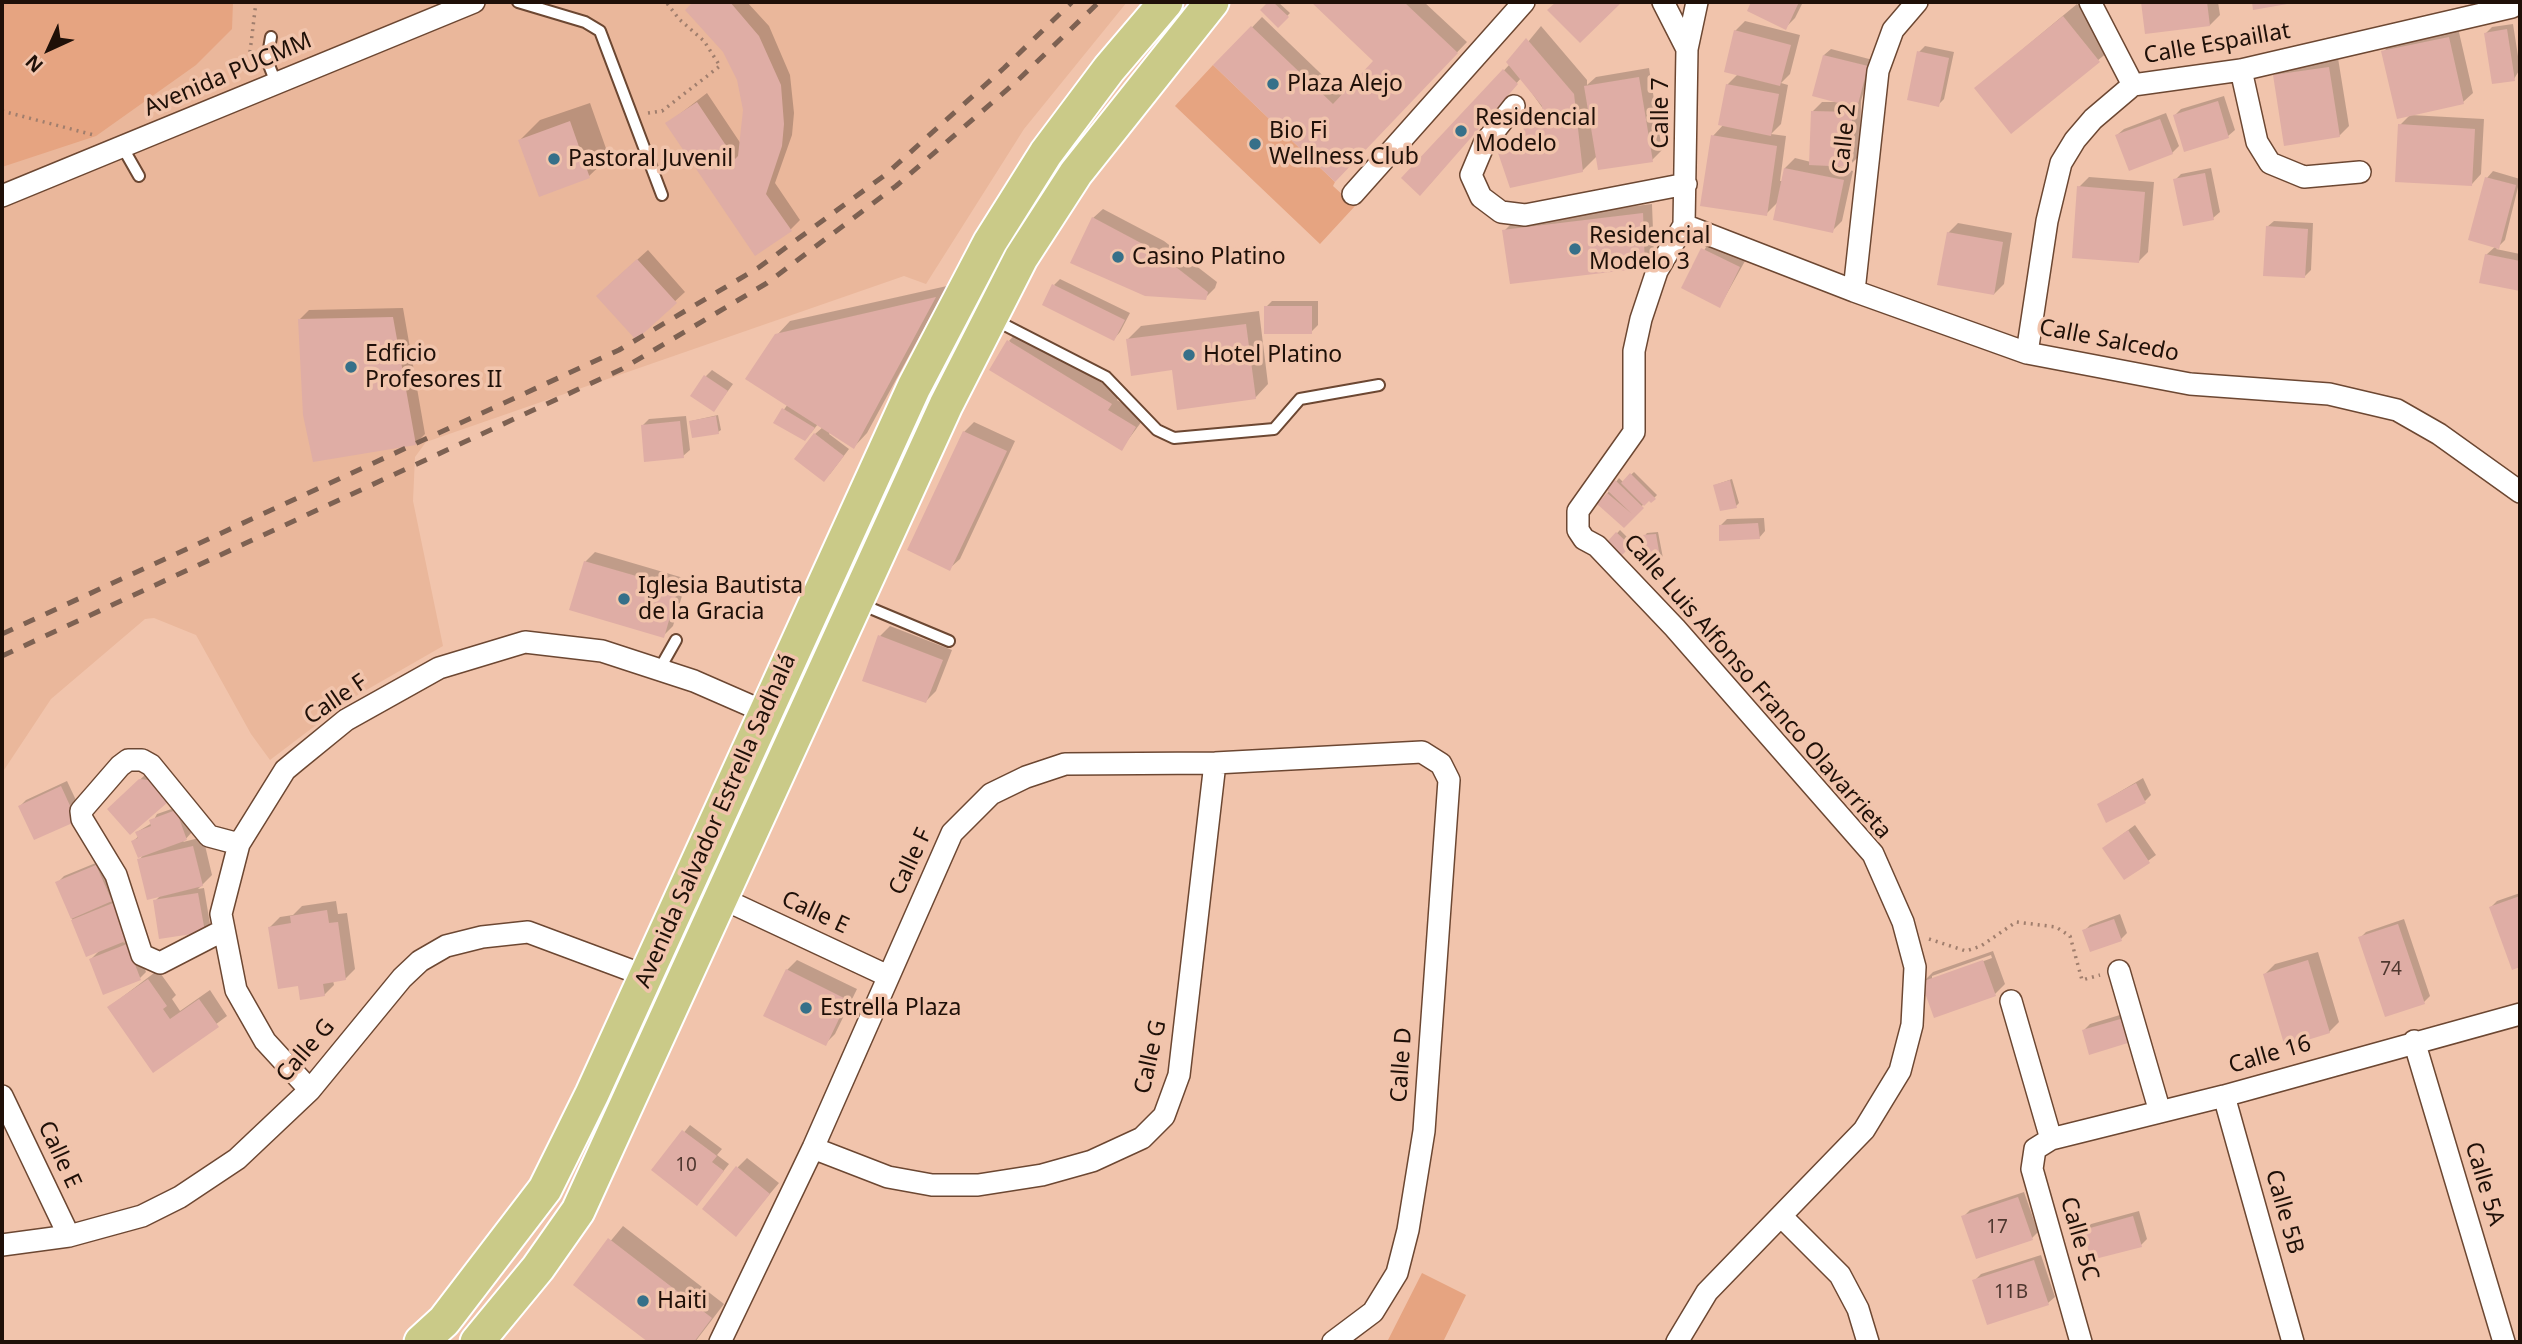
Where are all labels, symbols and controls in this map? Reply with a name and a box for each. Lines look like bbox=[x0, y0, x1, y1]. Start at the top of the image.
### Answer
north arrow bbox=[14, 14, 84, 84]
street label: Calle Espaillat bbox=[2142, 18, 2292, 70]
street label: Avenida PUCMM bbox=[140, 27, 316, 123]
text: N bbox=[20, 49, 49, 79]
place label: Plaza Alejo bbox=[1287, 70, 1403, 98]
marker: Plaza Alejo bbox=[1265, 76, 1281, 92]
street label: Calle 7 bbox=[1647, 77, 1675, 149]
street label: Calle 2 bbox=[1828, 102, 1862, 176]
place label: Residencial Modelo bbox=[1475, 104, 1596, 158]
place label: Bio Fi Wellness Club bbox=[1269, 117, 1419, 171]
marker: Residencial Modelo bbox=[1453, 123, 1469, 139]
marker: Bio Fi Wellness Club bbox=[1247, 136, 1263, 152]
place label: Pastoral Juvenil bbox=[568, 145, 733, 173]
marker: Pastoral Juvenil bbox=[546, 151, 562, 167]
place label: Residencial Modelo 3 bbox=[1589, 222, 1710, 276]
marker: Residencial Modelo 3 bbox=[1567, 241, 1583, 257]
place label: Casino Platino bbox=[1132, 243, 1286, 271]
marker: Casino Platino bbox=[1110, 249, 1126, 265]
street label: Calle Salcedo bbox=[2037, 314, 2181, 368]
place label: Edficio Profesores II bbox=[365, 340, 502, 394]
place label: Hotel Platino bbox=[1203, 341, 1342, 369]
marker: Hotel Platino bbox=[1181, 347, 1197, 363]
marker: Edficio Profesores II bbox=[343, 359, 359, 375]
street label: Calle Luis Alfonso Franco Olavarrieta bbox=[1617, 529, 1897, 845]
place label: Iglesia Bautista de la Gracia bbox=[638, 572, 803, 626]
marker: Iglesia Bautista de la Gracia bbox=[616, 591, 632, 607]
street label: Avenida Salvador Estrella Sadhalá bbox=[630, 650, 802, 992]
street label: Calle F bbox=[299, 669, 373, 731]
street label: Calle F bbox=[884, 824, 938, 900]
street label: Calle E bbox=[777, 885, 853, 941]
house number: 74 bbox=[2380, 959, 2402, 981]
place label: Estrella Plaza bbox=[820, 994, 961, 1022]
marker: Estrella Plaza bbox=[798, 1000, 814, 1016]
street label: Calle G bbox=[271, 1014, 341, 1088]
street label: Calle G bbox=[1129, 1017, 1173, 1097]
street label: Calle D bbox=[1386, 1027, 1418, 1103]
street label: Calle 16 bbox=[2226, 1030, 2314, 1080]
street label: Calle E bbox=[31, 1117, 87, 1193]
street label: Calle 5A bbox=[2458, 1139, 2510, 1229]
house number: 10 bbox=[675, 1155, 697, 1177]
street label: Calle 5B bbox=[2259, 1167, 2309, 1257]
street label: Calle 5C bbox=[2054, 1194, 2104, 1284]
house number: 17 bbox=[1986, 1217, 2008, 1239]
house number: 11B bbox=[1994, 1282, 2028, 1304]
place label: Haiti bbox=[657, 1287, 707, 1315]
marker: Haiti bbox=[635, 1293, 651, 1309]

